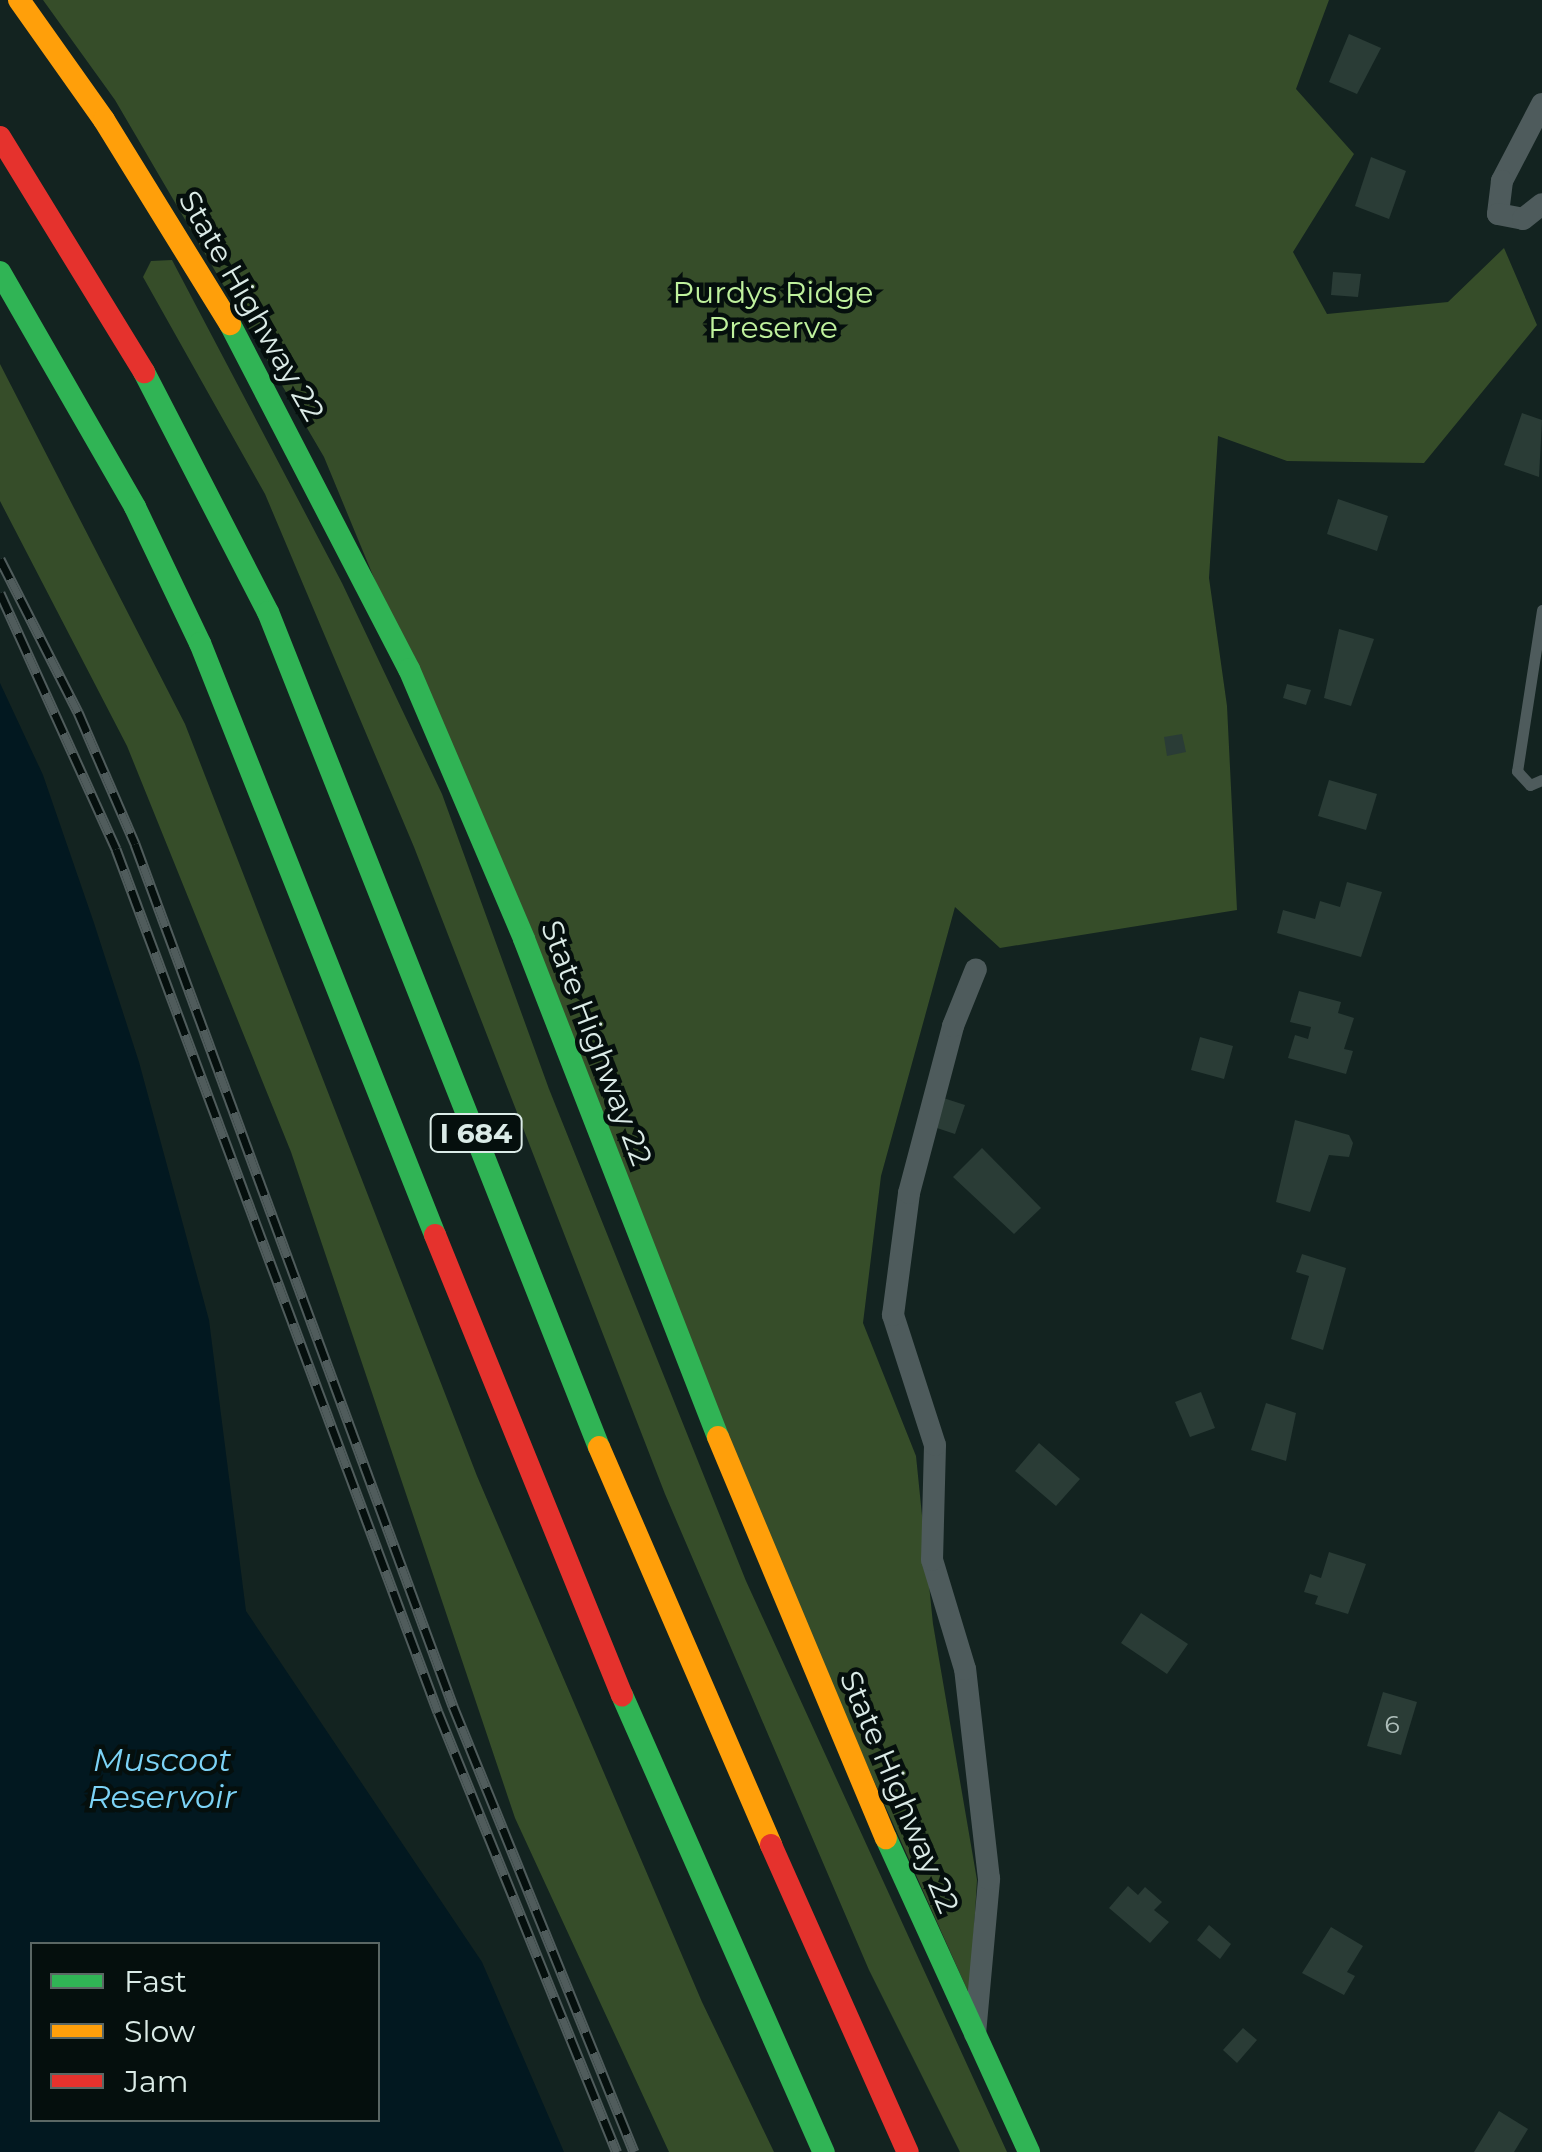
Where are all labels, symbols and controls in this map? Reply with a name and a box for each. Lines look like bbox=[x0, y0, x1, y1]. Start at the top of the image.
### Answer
street label: State Highway 22 bbox=[171, 185, 331, 427]
park label: Purdys Ridge Preserve bbox=[673, 275, 873, 346]
street label: State Highway 22 bbox=[533, 915, 659, 1171]
road number: I 684 bbox=[428, 1110, 524, 1156]
street label: State Highway 22 bbox=[832, 1666, 966, 1918]
house number: 6 bbox=[1384, 1709, 1400, 1739]
water label: Muscoot Reservoir bbox=[87, 1742, 237, 1817]
legend bbox=[30, 1942, 380, 2122]
text: Fast bbox=[124, 1963, 187, 2000]
text: Slow bbox=[124, 2013, 195, 2050]
text: Jam bbox=[124, 2063, 189, 2100]

